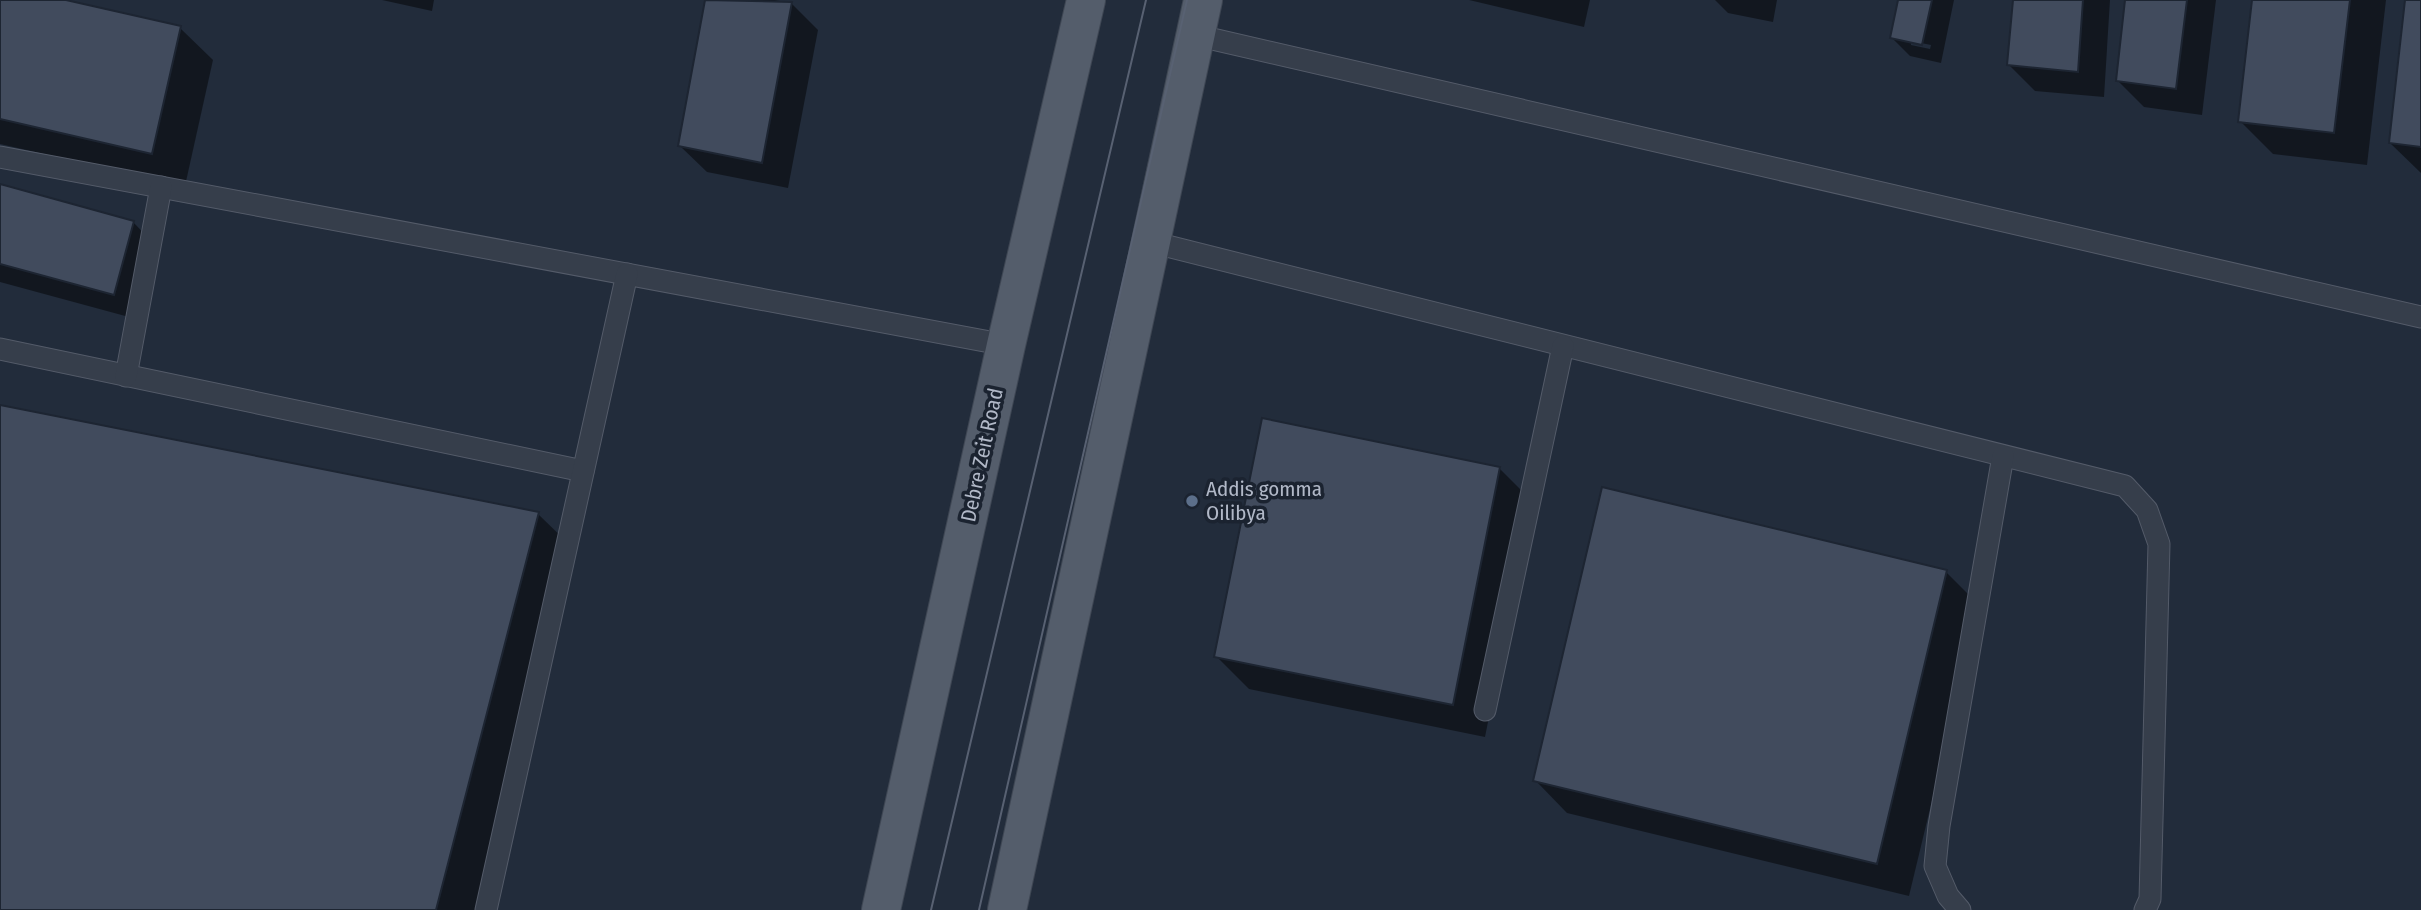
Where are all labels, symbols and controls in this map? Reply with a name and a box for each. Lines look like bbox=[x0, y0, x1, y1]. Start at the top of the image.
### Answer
street label: Debre Zeit Road bbox=[955, 386, 1009, 524]
place label: Addis gomma Oilibya bbox=[1206, 476, 1322, 526]
marker: Addis gomma Oilibya bbox=[1184, 493, 1200, 509]

